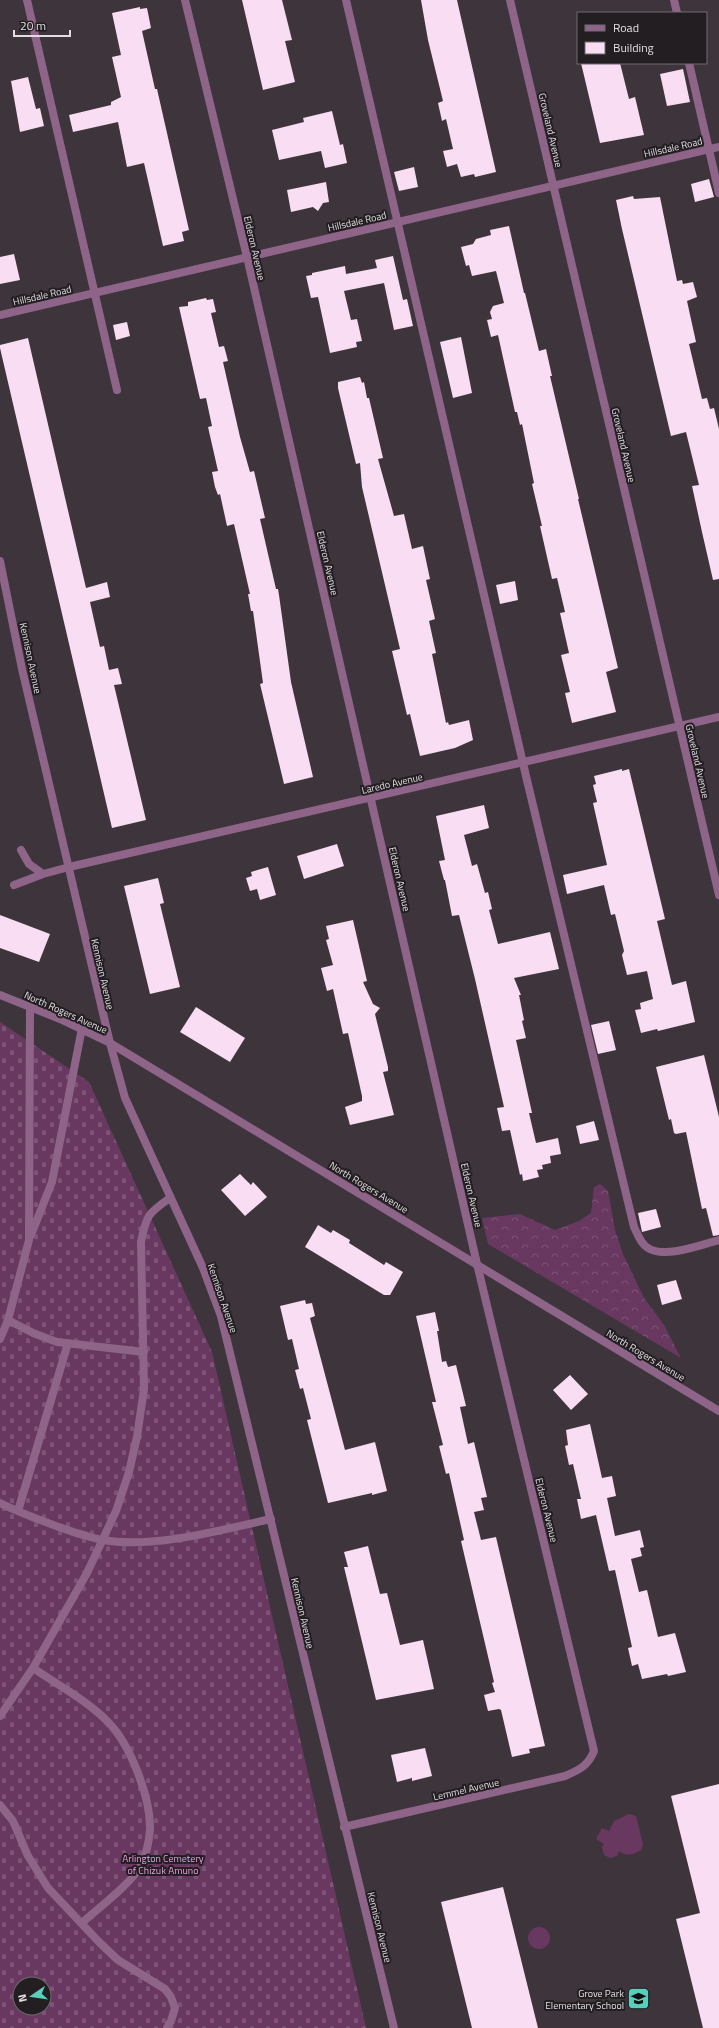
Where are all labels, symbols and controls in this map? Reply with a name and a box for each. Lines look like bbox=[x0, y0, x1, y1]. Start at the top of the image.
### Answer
scale bar bbox=[14, 12, 70, 38]
legend bbox=[577, 12, 707, 64]
text: 20 m bbox=[20, 16, 46, 35]
text: Road bbox=[613, 18, 639, 37]
text: Building bbox=[613, 38, 654, 57]
street label: Groveland Avenue bbox=[535, 91, 566, 169]
street label: Hillsdale Road bbox=[642, 133, 704, 162]
street label: Hillsdale Road bbox=[326, 207, 388, 236]
street label: Elderon Avenue bbox=[240, 214, 269, 282]
street label: Hillsdale Road bbox=[11, 281, 73, 310]
street label: Groveland Avenue bbox=[608, 406, 639, 484]
street label: Elderon Avenue bbox=[313, 529, 342, 597]
street label: Kennison Avenue bbox=[16, 621, 45, 695]
street label: Groveland Avenue bbox=[682, 722, 713, 800]
street label: Laredo Avenue bbox=[360, 769, 424, 798]
street label: Elderon Avenue bbox=[385, 845, 414, 913]
street label: Kennison Avenue bbox=[87, 937, 118, 1011]
street label: North Rogers Avenue bbox=[22, 987, 110, 1038]
street label: North Rogers Avenue bbox=[326, 1158, 411, 1217]
street label: Elderon Avenue bbox=[457, 1161, 486, 1229]
street label: Kennison Avenue bbox=[204, 1262, 241, 1335]
street label: North Rogers Avenue bbox=[603, 1326, 688, 1385]
street label: Elderon Avenue bbox=[531, 1476, 562, 1544]
street label: Kennison Avenue bbox=[287, 1576, 318, 1650]
street label: Lemmel Avenue bbox=[432, 1775, 501, 1804]
park label: Arlington Cemetery of Chizuk Amuno bbox=[122, 1851, 204, 1878]
street label: Kennison Avenue bbox=[363, 1890, 396, 1964]
north arrow bbox=[12, 1976, 52, 2016]
place label: Grove Park Elementary School bbox=[545, 1986, 624, 2013]
school or university icon: Grove Park Elementary School bbox=[626, 1986, 652, 2012]
text: N bbox=[14, 1993, 31, 2004]

